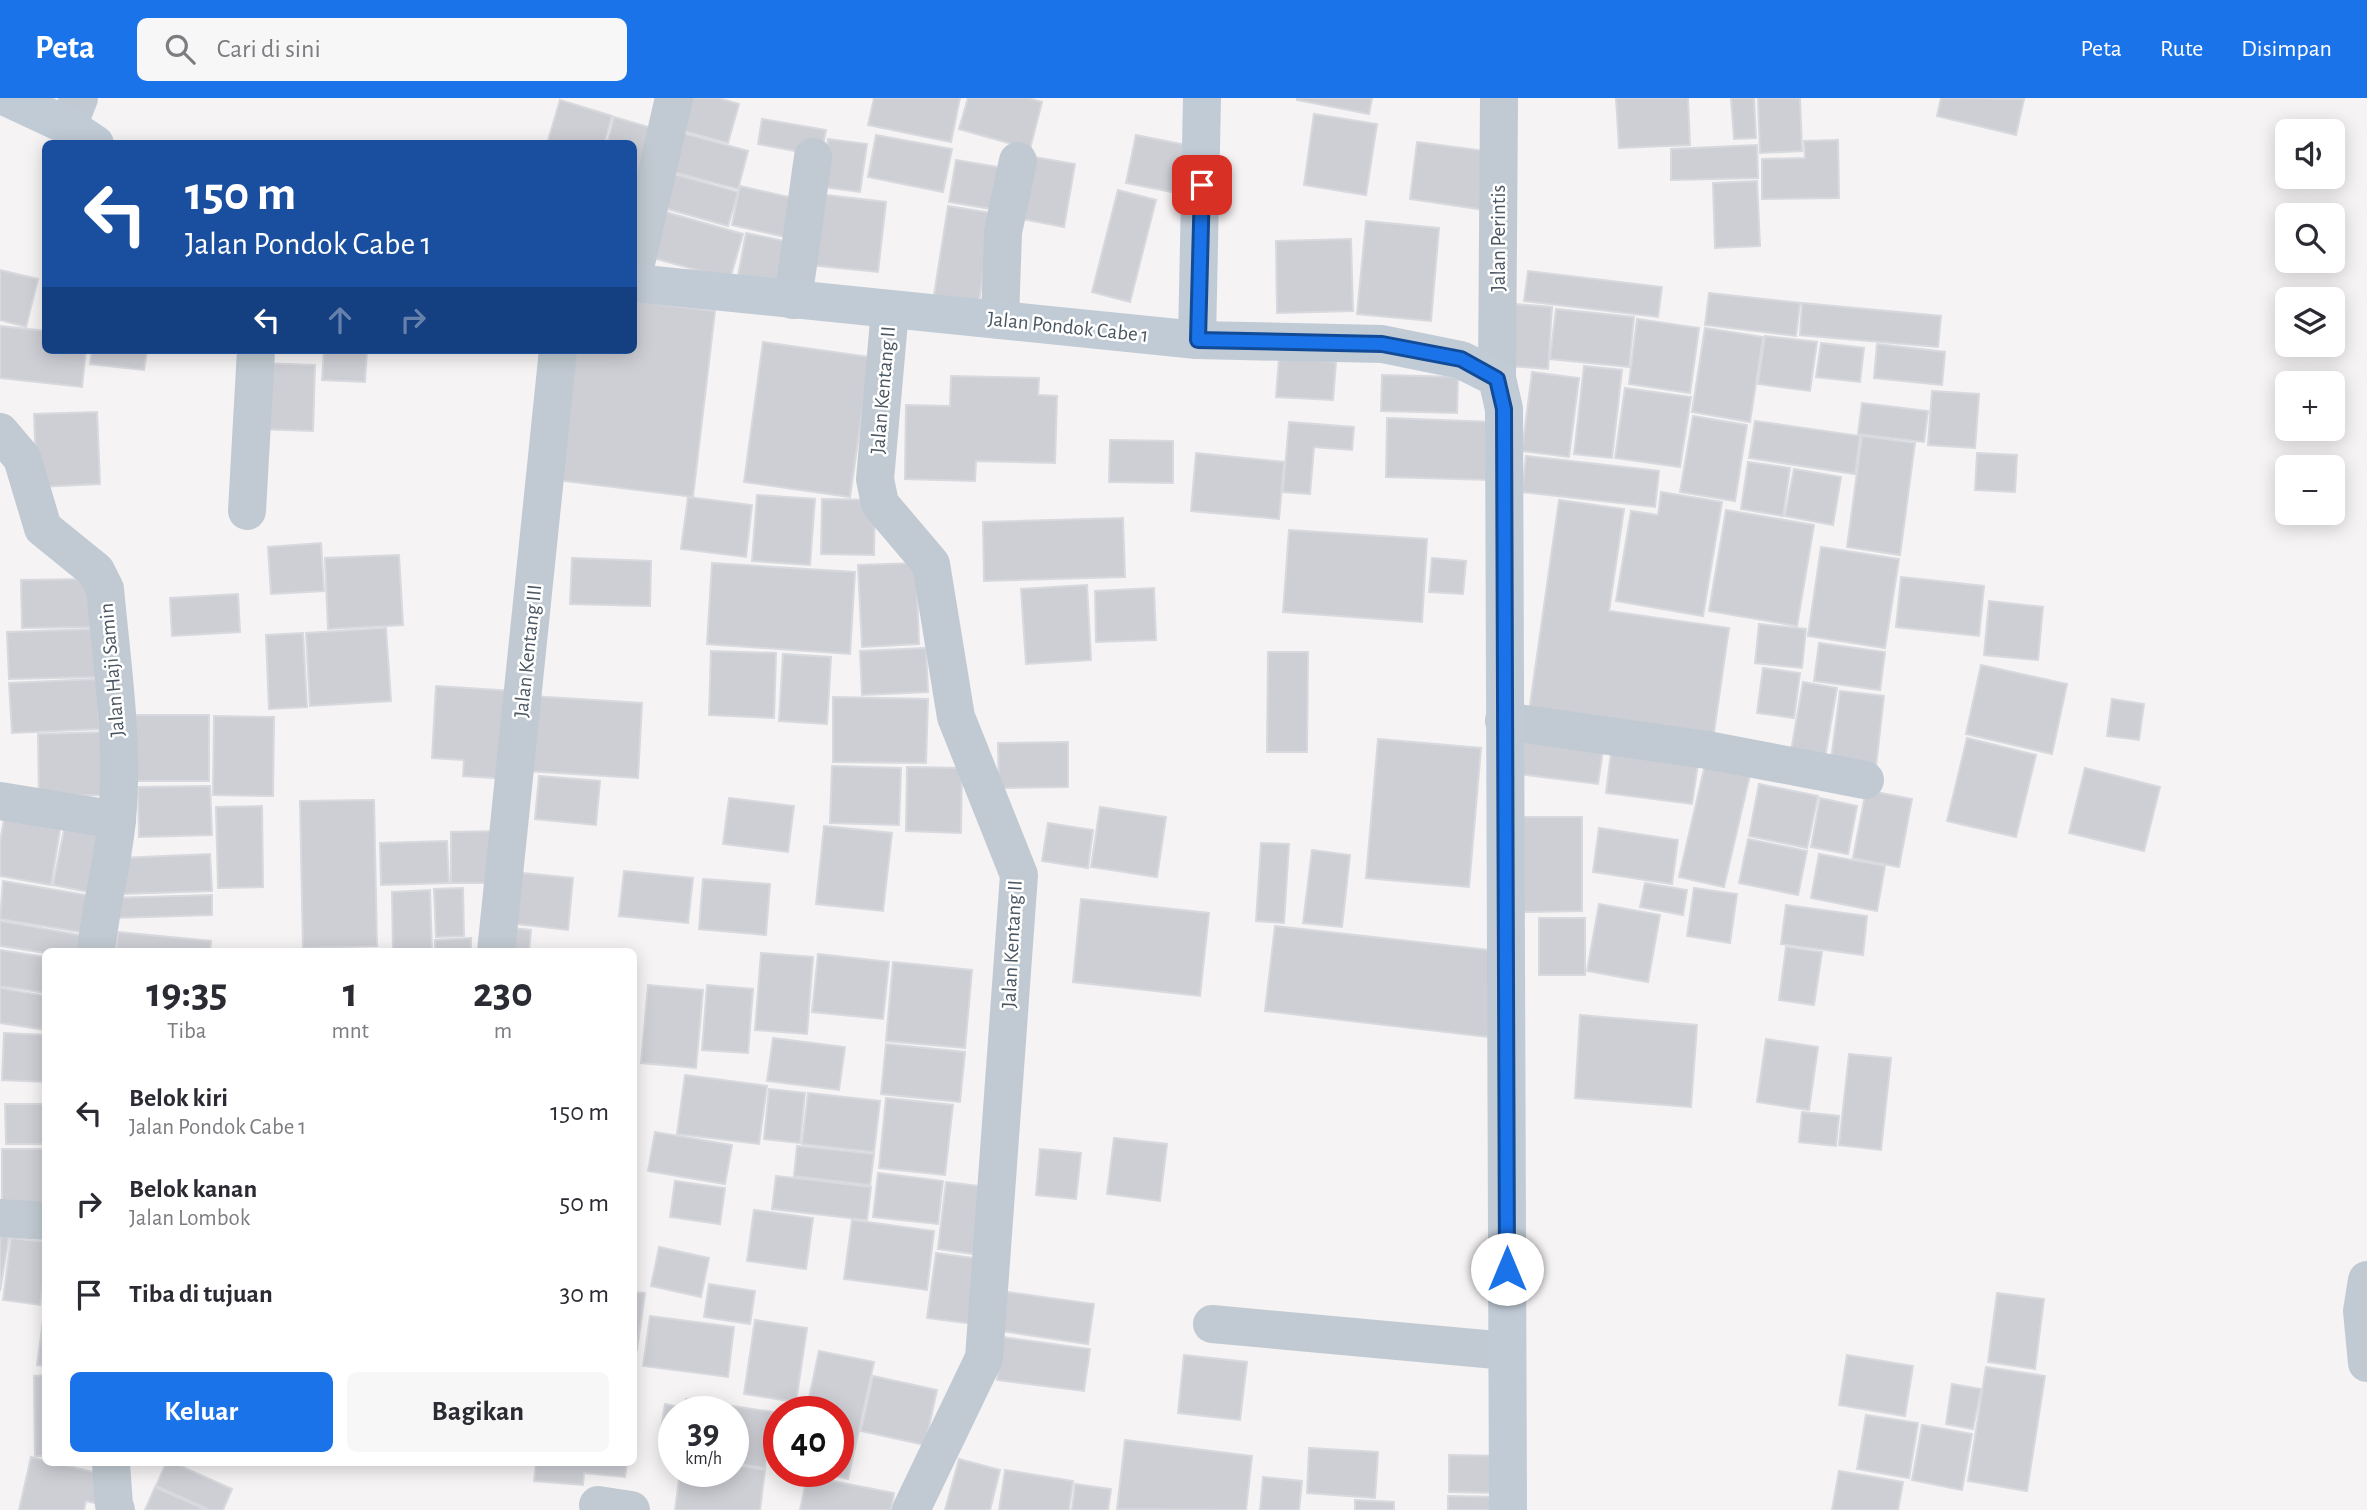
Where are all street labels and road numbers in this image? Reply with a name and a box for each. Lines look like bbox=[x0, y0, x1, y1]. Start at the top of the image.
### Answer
street label: Jalan Perintis bbox=[1488, 185, 1509, 291]
street label: Jalan Pondok Cabe 1 bbox=[986, 308, 1150, 346]
street label: Jalan Kentang II bbox=[867, 325, 899, 455]
street label: Jalan Kentang III bbox=[511, 583, 545, 719]
street label: Jalan Haji Samin bbox=[96, 602, 128, 738]
street label: Jalan Kentang II bbox=[998, 879, 1026, 1009]

